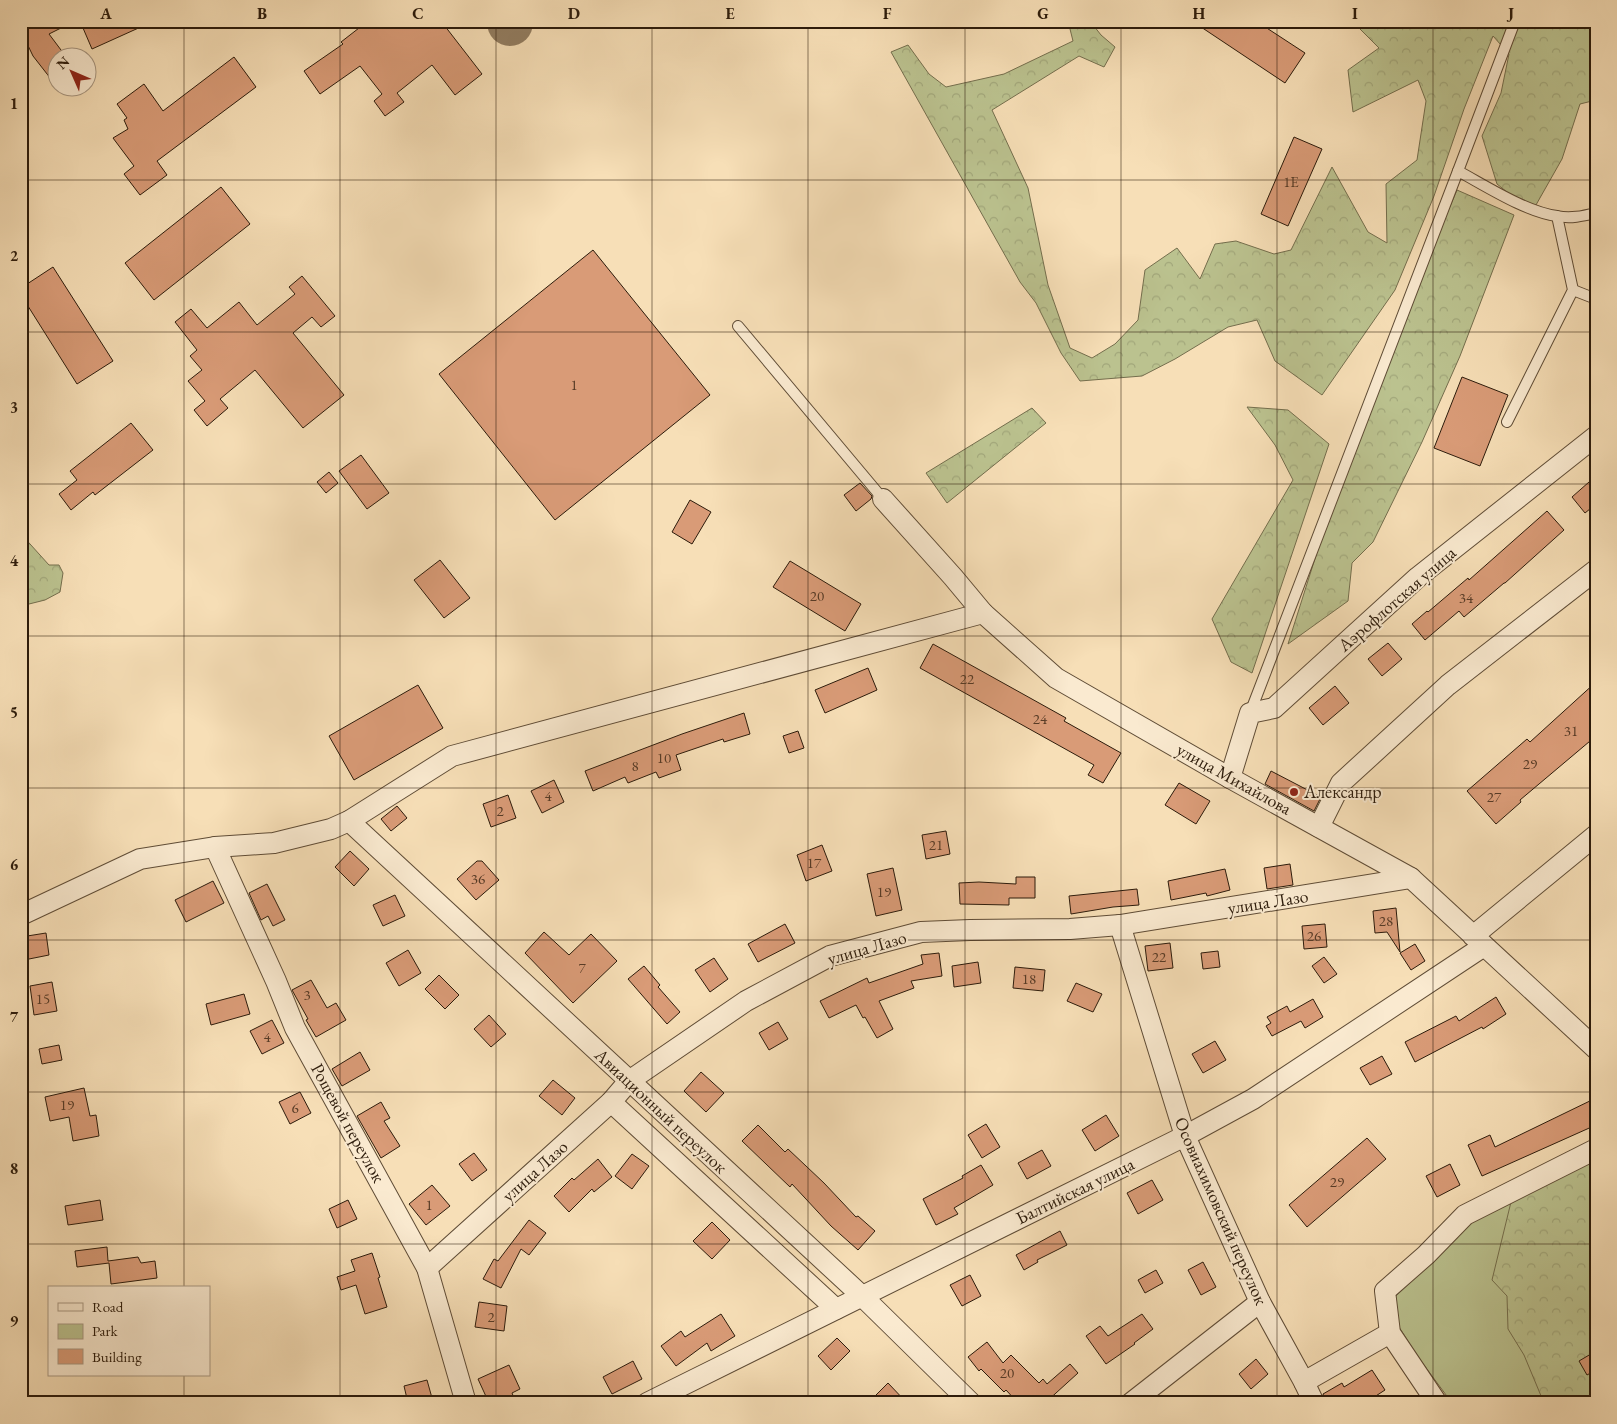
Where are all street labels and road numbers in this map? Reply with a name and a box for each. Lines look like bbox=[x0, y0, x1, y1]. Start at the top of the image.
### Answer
street label: Аэрофлотская улица bbox=[1332, 540, 1461, 657]
street label: улица Михайлова bbox=[1173, 738, 1296, 820]
street label: улица Лазо bbox=[1226, 884, 1310, 919]
street label: улица Лазо bbox=[825, 925, 909, 970]
street label: Авиационный переулок bbox=[589, 1042, 733, 1178]
street label: Рощевой переулок bbox=[306, 1059, 391, 1187]
street label: Осовиахимовский переулок bbox=[1170, 1113, 1273, 1309]
street label: улица Лазо bbox=[497, 1135, 573, 1206]
street label: Балтийская улица bbox=[1012, 1152, 1139, 1229]

